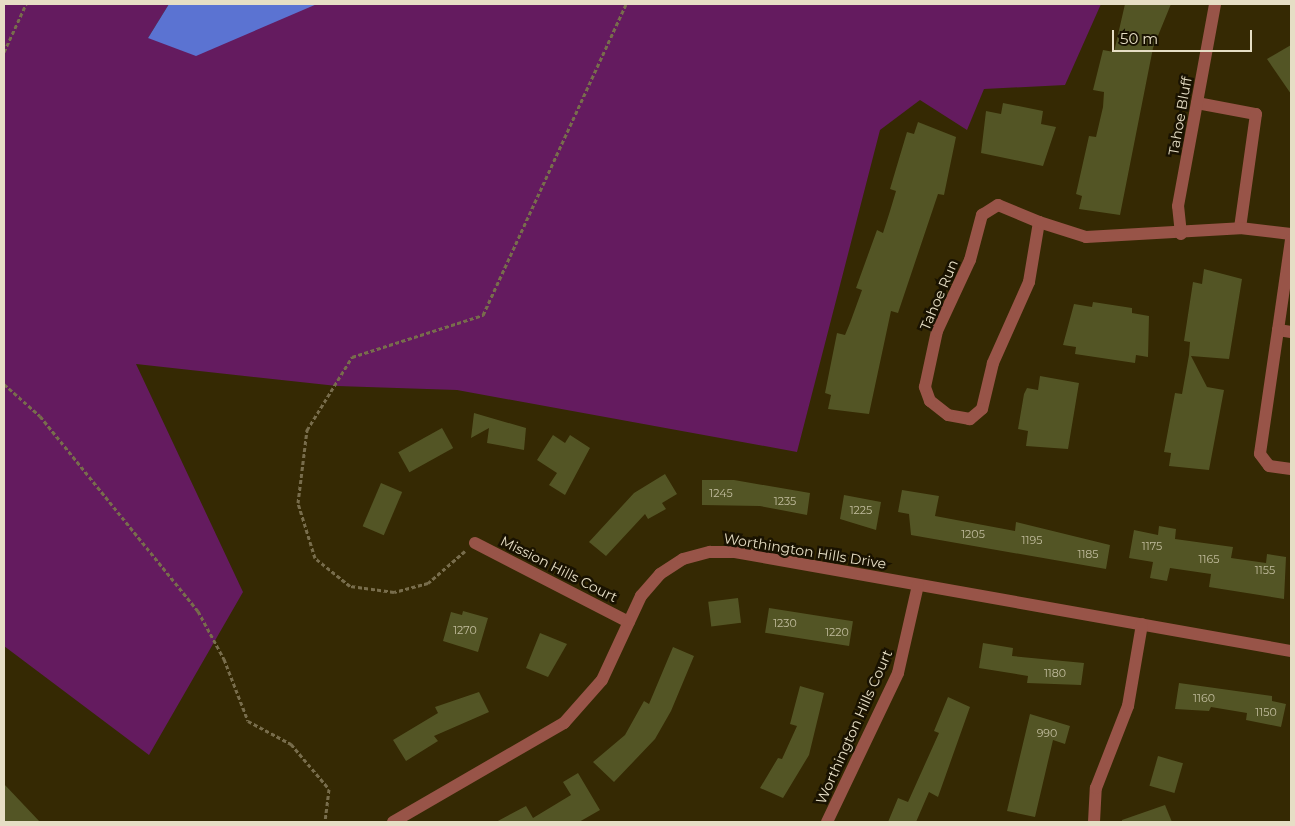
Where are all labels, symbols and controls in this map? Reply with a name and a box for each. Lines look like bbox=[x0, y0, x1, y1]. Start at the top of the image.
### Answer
scale bar bbox=[1115, 20, 1255, 52]
text: 50 m bbox=[1120, 29, 1158, 48]
street label: Tahoe Bluff bbox=[1165, 75, 1195, 157]
street label: Tahoe Run bbox=[917, 257, 961, 333]
house number: 1245 bbox=[709, 486, 733, 500]
house number: 1235 bbox=[774, 494, 796, 508]
house number: 1225 bbox=[850, 503, 872, 517]
house number: 1205 bbox=[961, 527, 985, 541]
street label: Worthington Hills Drive bbox=[722, 530, 888, 572]
street label: Mission Hills Court bbox=[498, 532, 620, 606]
house number: 1195 bbox=[1022, 533, 1042, 547]
house number: 1175 bbox=[1142, 539, 1162, 553]
house number: 1185 bbox=[1077, 547, 1099, 561]
house number: 1165 bbox=[1199, 552, 1219, 566]
house number: 1155 bbox=[1255, 563, 1275, 577]
house number: 1230 bbox=[773, 616, 797, 630]
house number: 1270 bbox=[453, 623, 477, 637]
house number: 1220 bbox=[825, 625, 849, 639]
street label: Worthington Hills Court bbox=[812, 647, 896, 807]
house number: 1180 bbox=[1044, 666, 1066, 680]
house number: 1160 bbox=[1193, 691, 1215, 705]
house number: 1150 bbox=[1255, 705, 1277, 719]
house number: 990 bbox=[1037, 726, 1057, 740]

